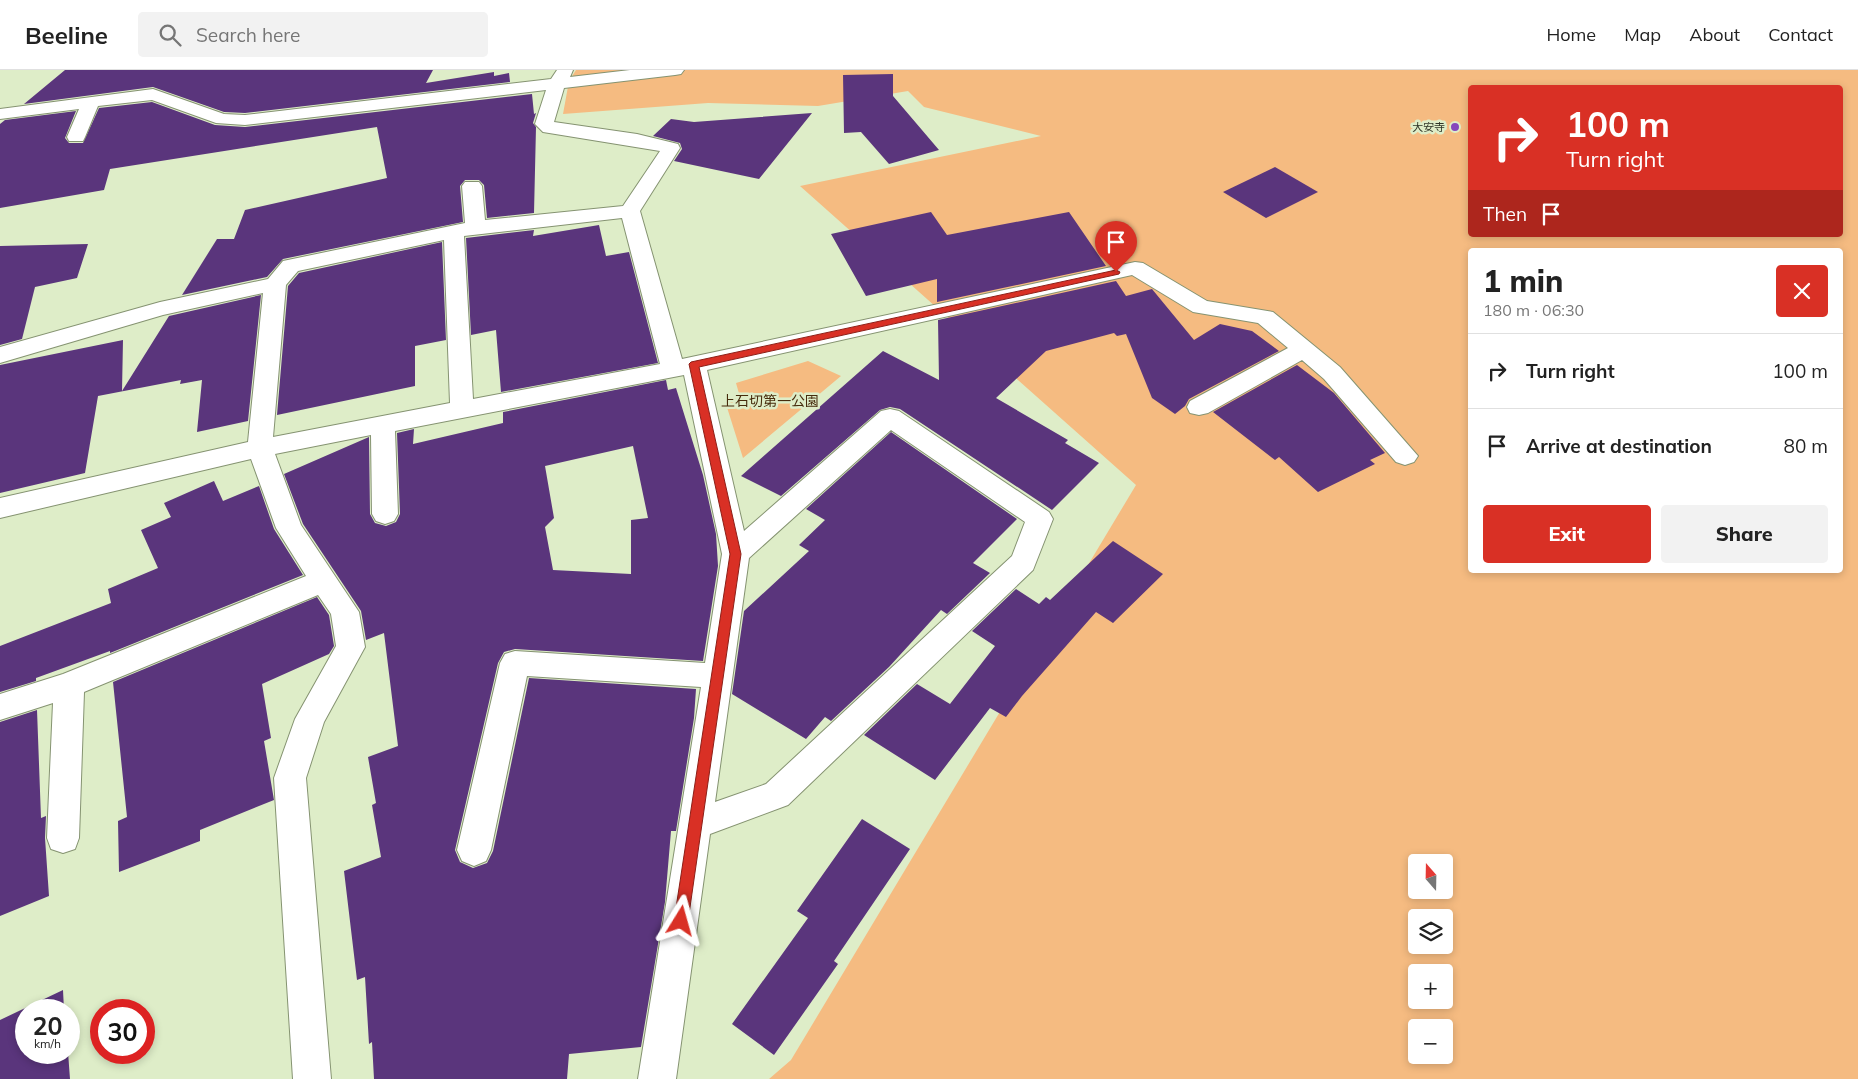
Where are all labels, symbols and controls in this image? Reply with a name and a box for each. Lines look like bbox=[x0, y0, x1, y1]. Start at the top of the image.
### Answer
search box bbox=[138, 12, 488, 57]
text: Beeline bbox=[25, 20, 108, 50]
icon: search bbox=[156, 21, 184, 49]
text: Search here bbox=[196, 23, 300, 47]
text: Home bbox=[1546, 23, 1596, 46]
text: Map bbox=[1624, 23, 1661, 46]
text: About bbox=[1689, 23, 1740, 46]
text: Contact bbox=[1768, 23, 1833, 46]
text: 100 m bbox=[1566, 102, 1670, 146]
icon: right bbox=[1483, 105, 1548, 170]
place label: 大安寺 bbox=[1412, 120, 1445, 134]
marker: 大安寺 bbox=[1449, 121, 1461, 133]
text: Turn right bbox=[1566, 145, 1664, 173]
icon: arrive bbox=[1537, 200, 1565, 228]
text: Then bbox=[1483, 202, 1527, 226]
pin bbox=[1095, 221, 1137, 272]
icon: arrive bbox=[1102, 228, 1130, 256]
text: 1 min bbox=[1483, 262, 1563, 300]
button: close bbox=[1776, 265, 1828, 317]
text: 180 m · 06:30 bbox=[1483, 300, 1584, 320]
icon: right bbox=[1483, 357, 1511, 385]
text: Turn right bbox=[1526, 359, 1615, 383]
text: 100 m bbox=[1772, 359, 1828, 383]
park label: 上石切第一公園 bbox=[721, 392, 819, 410]
icon: arrive bbox=[1483, 432, 1511, 460]
text: Arrive at destination bbox=[1526, 434, 1712, 458]
text: 80 m bbox=[1784, 434, 1828, 458]
button: Exit bbox=[1483, 505, 1651, 563]
button: Share bbox=[1661, 505, 1828, 563]
north arrow bbox=[1408, 854, 1452, 899]
map controls bbox=[1408, 854, 1453, 1064]
position arrow bbox=[654, 894, 706, 946]
button: layers bbox=[1408, 909, 1453, 954]
button: + bbox=[1408, 964, 1453, 1009]
speed limit sign: 30 bbox=[90, 999, 155, 1064]
text: 20 bbox=[32, 1010, 63, 1041]
button: − bbox=[1408, 1019, 1453, 1064]
text: km/h bbox=[34, 1036, 61, 1051]

